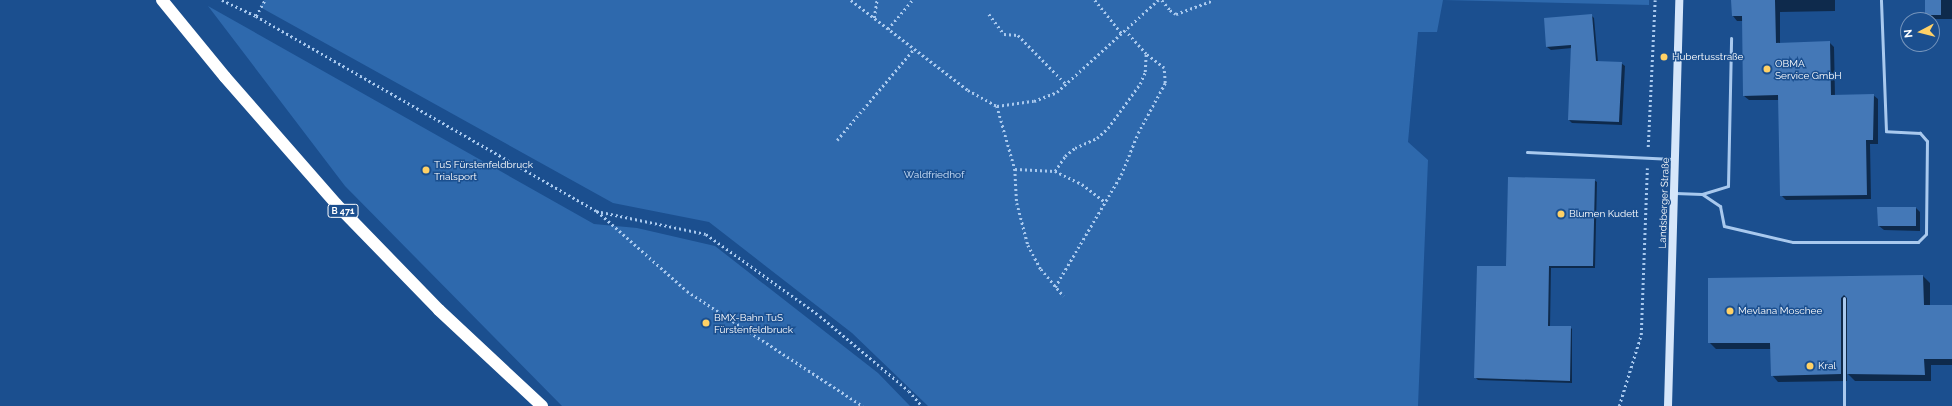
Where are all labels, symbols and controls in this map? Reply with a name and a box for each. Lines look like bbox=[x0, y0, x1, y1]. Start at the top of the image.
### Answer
north arrow bbox=[1900, 12, 1940, 52]
text: N bbox=[1902, 28, 1916, 38]
place label: Hubertusstraße bbox=[1672, 51, 1743, 63]
marker: Hubertusstraße bbox=[1659, 52, 1669, 62]
place label: OBMA Service GmbH bbox=[1775, 57, 1842, 80]
marker: OBMA Service GmbH bbox=[1762, 64, 1772, 74]
street label: Landsberger Straße bbox=[1656, 157, 1672, 249]
place label: TuS Fürstenfeldbruck Trialsport bbox=[434, 158, 533, 182]
marker: TuS Fürstenfeldbruck Trialsport bbox=[421, 165, 431, 175]
park label: Waldfriedhof bbox=[904, 169, 964, 181]
road number: B 471 bbox=[327, 204, 359, 218]
place label: Blumen Kudett bbox=[1569, 208, 1639, 220]
marker: Blumen Kudett bbox=[1556, 209, 1566, 219]
place label: Mevlana Moschee bbox=[1738, 305, 1822, 317]
marker: Mevlana Moschee bbox=[1725, 306, 1735, 316]
place label: BMX-Bahn TuS Fürstenfeldbruck bbox=[714, 311, 793, 334]
marker: BMX-Bahn TuS Fürstenfeldbruck bbox=[701, 318, 711, 328]
place label: Kral bbox=[1818, 360, 1836, 372]
marker: Kral bbox=[1805, 361, 1815, 371]

